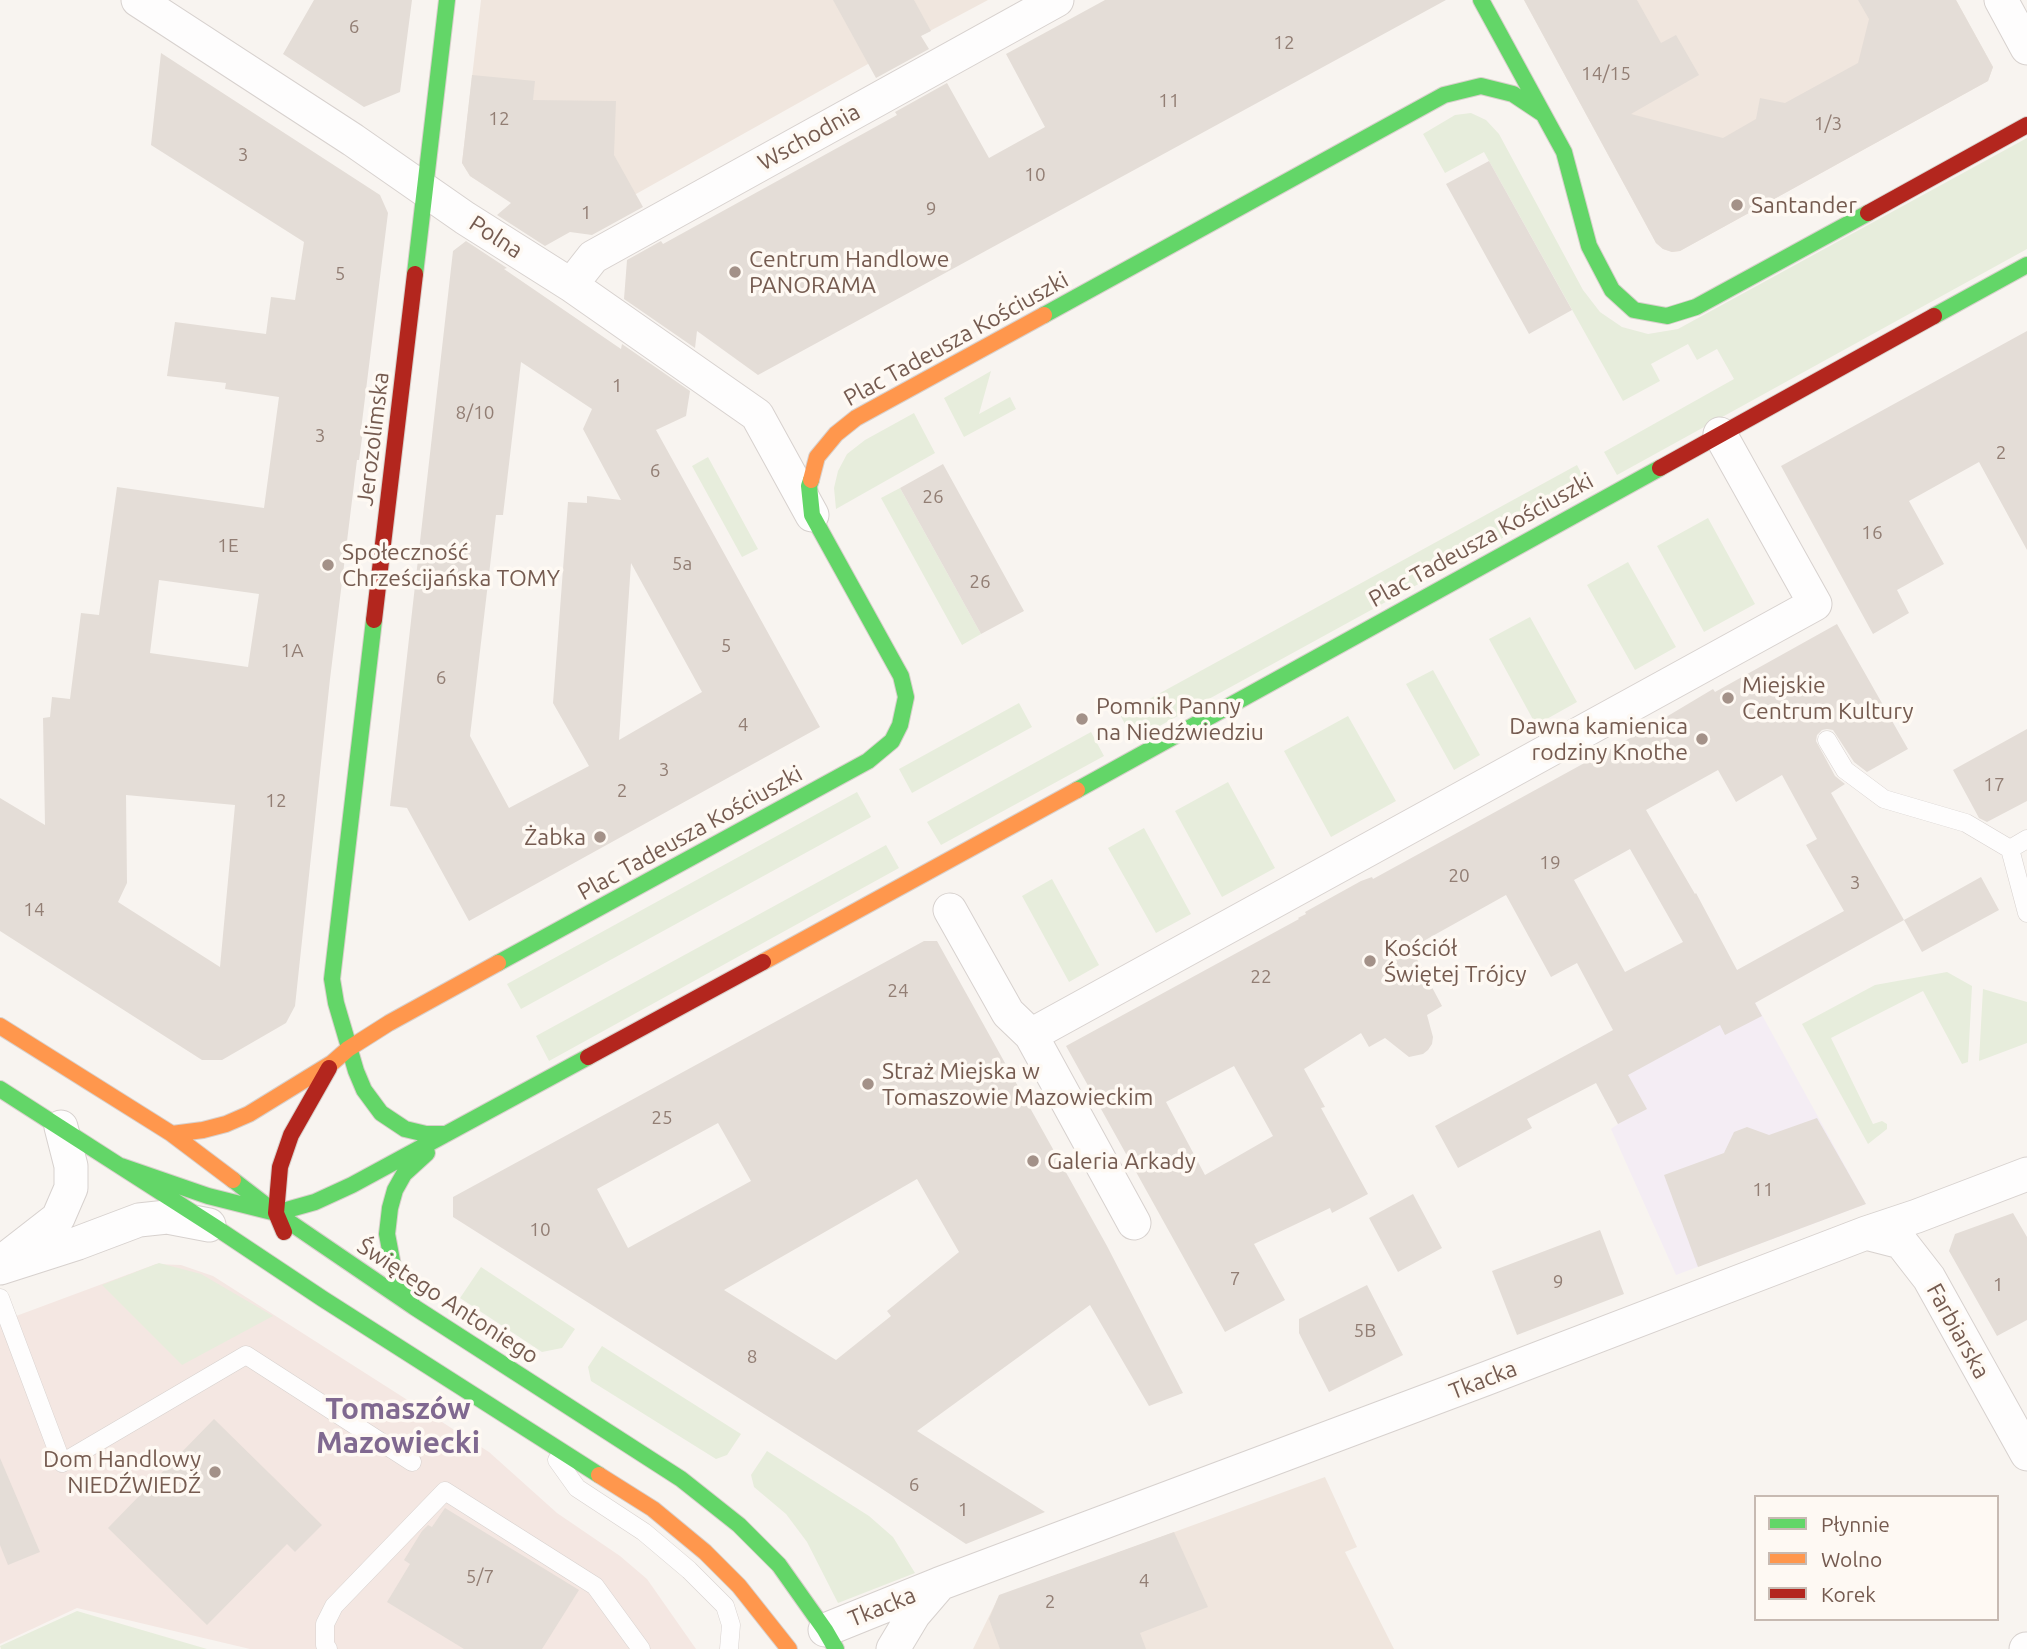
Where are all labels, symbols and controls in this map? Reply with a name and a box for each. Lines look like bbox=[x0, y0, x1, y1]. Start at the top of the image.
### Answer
house number: 6 bbox=[349, 16, 359, 38]
house number: 12 bbox=[1273, 32, 1295, 54]
house number: 14/15 bbox=[1581, 63, 1631, 85]
house number: 11 bbox=[1158, 90, 1180, 112]
street label: Wschodnia bbox=[753, 98, 865, 176]
house number: 12 bbox=[488, 108, 510, 130]
house number: 1/3 bbox=[1814, 113, 1842, 135]
house number: 3 bbox=[238, 144, 248, 166]
house number: 10 bbox=[1024, 164, 1046, 186]
place label: Santander bbox=[1751, 191, 1857, 219]
marker: Santander bbox=[1729, 197, 1745, 213]
house number: 9 bbox=[926, 198, 936, 220]
house number: 1 bbox=[581, 202, 591, 224]
street label: Polna bbox=[464, 210, 528, 264]
place label: Centrum Handlowe PANORAMA bbox=[749, 245, 949, 299]
house number: 5 bbox=[335, 263, 345, 285]
marker: Centrum Handlowe PANORAMA bbox=[727, 264, 743, 280]
street label: Plac Tadeusza Kościuszki bbox=[839, 266, 1073, 412]
street label: Jerozolimska bbox=[351, 371, 395, 507]
house number: 1 bbox=[612, 375, 622, 397]
house number: 8/10 bbox=[455, 402, 495, 424]
house number: 3 bbox=[315, 425, 325, 447]
house number: 2 bbox=[1996, 442, 2006, 464]
house number: 6 bbox=[650, 460, 660, 482]
street label: Plac Tadeusza Kościuszki bbox=[1364, 467, 1598, 613]
house number: 26 bbox=[922, 486, 944, 508]
house number: 16 bbox=[1861, 522, 1883, 544]
house number: 1E bbox=[217, 535, 239, 557]
place label: Społeczność Chrześcijańska TOMY bbox=[342, 538, 560, 592]
house number: 5a bbox=[672, 553, 692, 575]
marker: Społeczność Chrześcijańska TOMY bbox=[320, 557, 336, 573]
house number: 26 bbox=[969, 571, 991, 593]
house number: 5 bbox=[721, 635, 731, 657]
house number: 1A bbox=[280, 640, 304, 662]
house number: 6 bbox=[436, 667, 446, 689]
place label: Miejskie Centrum Kultury bbox=[1742, 671, 1913, 725]
marker: Miejskie Centrum Kultury bbox=[1720, 690, 1736, 706]
place label: Pomnik Panny na Niedźwiedziu bbox=[1096, 692, 1264, 746]
marker: Pomnik Panny na Niedźwiedziu bbox=[1074, 711, 1090, 727]
place label: Dawna kamienica rodziny Knothe bbox=[1509, 712, 1688, 766]
house number: 4 bbox=[738, 714, 748, 736]
marker: Dawna kamienica rodziny Knothe bbox=[1694, 731, 1710, 747]
house number: 3 bbox=[659, 759, 669, 781]
street label: Plac Tadeusza Kościuszki bbox=[573, 760, 807, 906]
house number: 17 bbox=[1983, 774, 2005, 796]
house number: 2 bbox=[617, 780, 627, 802]
house number: 12 bbox=[265, 790, 287, 812]
place label: Żabka bbox=[524, 823, 586, 851]
marker: Żabka bbox=[592, 829, 608, 845]
house number: 19 bbox=[1539, 852, 1561, 874]
house number: 20 bbox=[1448, 865, 1470, 887]
house number: 3 bbox=[1850, 872, 1860, 894]
house number: 14 bbox=[23, 899, 45, 921]
place label: Kościół Świętej Trójcy bbox=[1384, 934, 1526, 988]
marker: Kościół Świętej Trójcy bbox=[1362, 953, 1378, 969]
house number: 22 bbox=[1250, 966, 1272, 988]
house number: 24 bbox=[887, 980, 909, 1002]
place label: Straż Miejska w Tomaszowie Mazowieckim bbox=[882, 1057, 1153, 1111]
marker: Straż Miejska w Tomaszowie Mazowieckim bbox=[860, 1076, 876, 1092]
house number: 25 bbox=[651, 1107, 673, 1129]
place label: Galeria Arkady bbox=[1047, 1147, 1196, 1175]
marker: Galeria Arkady bbox=[1025, 1153, 1041, 1169]
house number: 11 bbox=[1752, 1179, 1774, 1201]
house number: 10 bbox=[529, 1219, 551, 1241]
street label: Świętego Antoniego bbox=[352, 1232, 544, 1370]
house number: 7 bbox=[1230, 1268, 1240, 1290]
house number: 9 bbox=[1553, 1271, 1563, 1293]
house number: 1 bbox=[1993, 1274, 2003, 1296]
street label: Farbiarska bbox=[1921, 1279, 1995, 1383]
house number: 5B bbox=[1354, 1320, 1376, 1342]
house number: 8 bbox=[747, 1346, 757, 1368]
street label: Tkacka bbox=[1445, 1355, 1521, 1405]
district label: Tomaszów Mazowiecki bbox=[316, 1391, 480, 1462]
place label: Dom Handlowy NIEDŹWIEDŹ bbox=[43, 1445, 201, 1499]
marker: Dom Handlowy NIEDŹWIEDŹ bbox=[207, 1464, 223, 1480]
house number: 6 bbox=[909, 1474, 919, 1496]
legend bbox=[1754, 1495, 1999, 1621]
house number: 1 bbox=[958, 1499, 968, 1521]
text: Płynnie bbox=[1821, 1512, 1890, 1536]
text: Wolno bbox=[1821, 1547, 1882, 1571]
house number: 5/7 bbox=[466, 1566, 494, 1588]
house number: 4 bbox=[1139, 1570, 1149, 1592]
street label: Tkacka bbox=[844, 1581, 920, 1633]
text: Korek bbox=[1821, 1582, 1876, 1606]
house number: 2 bbox=[1045, 1591, 1055, 1613]

